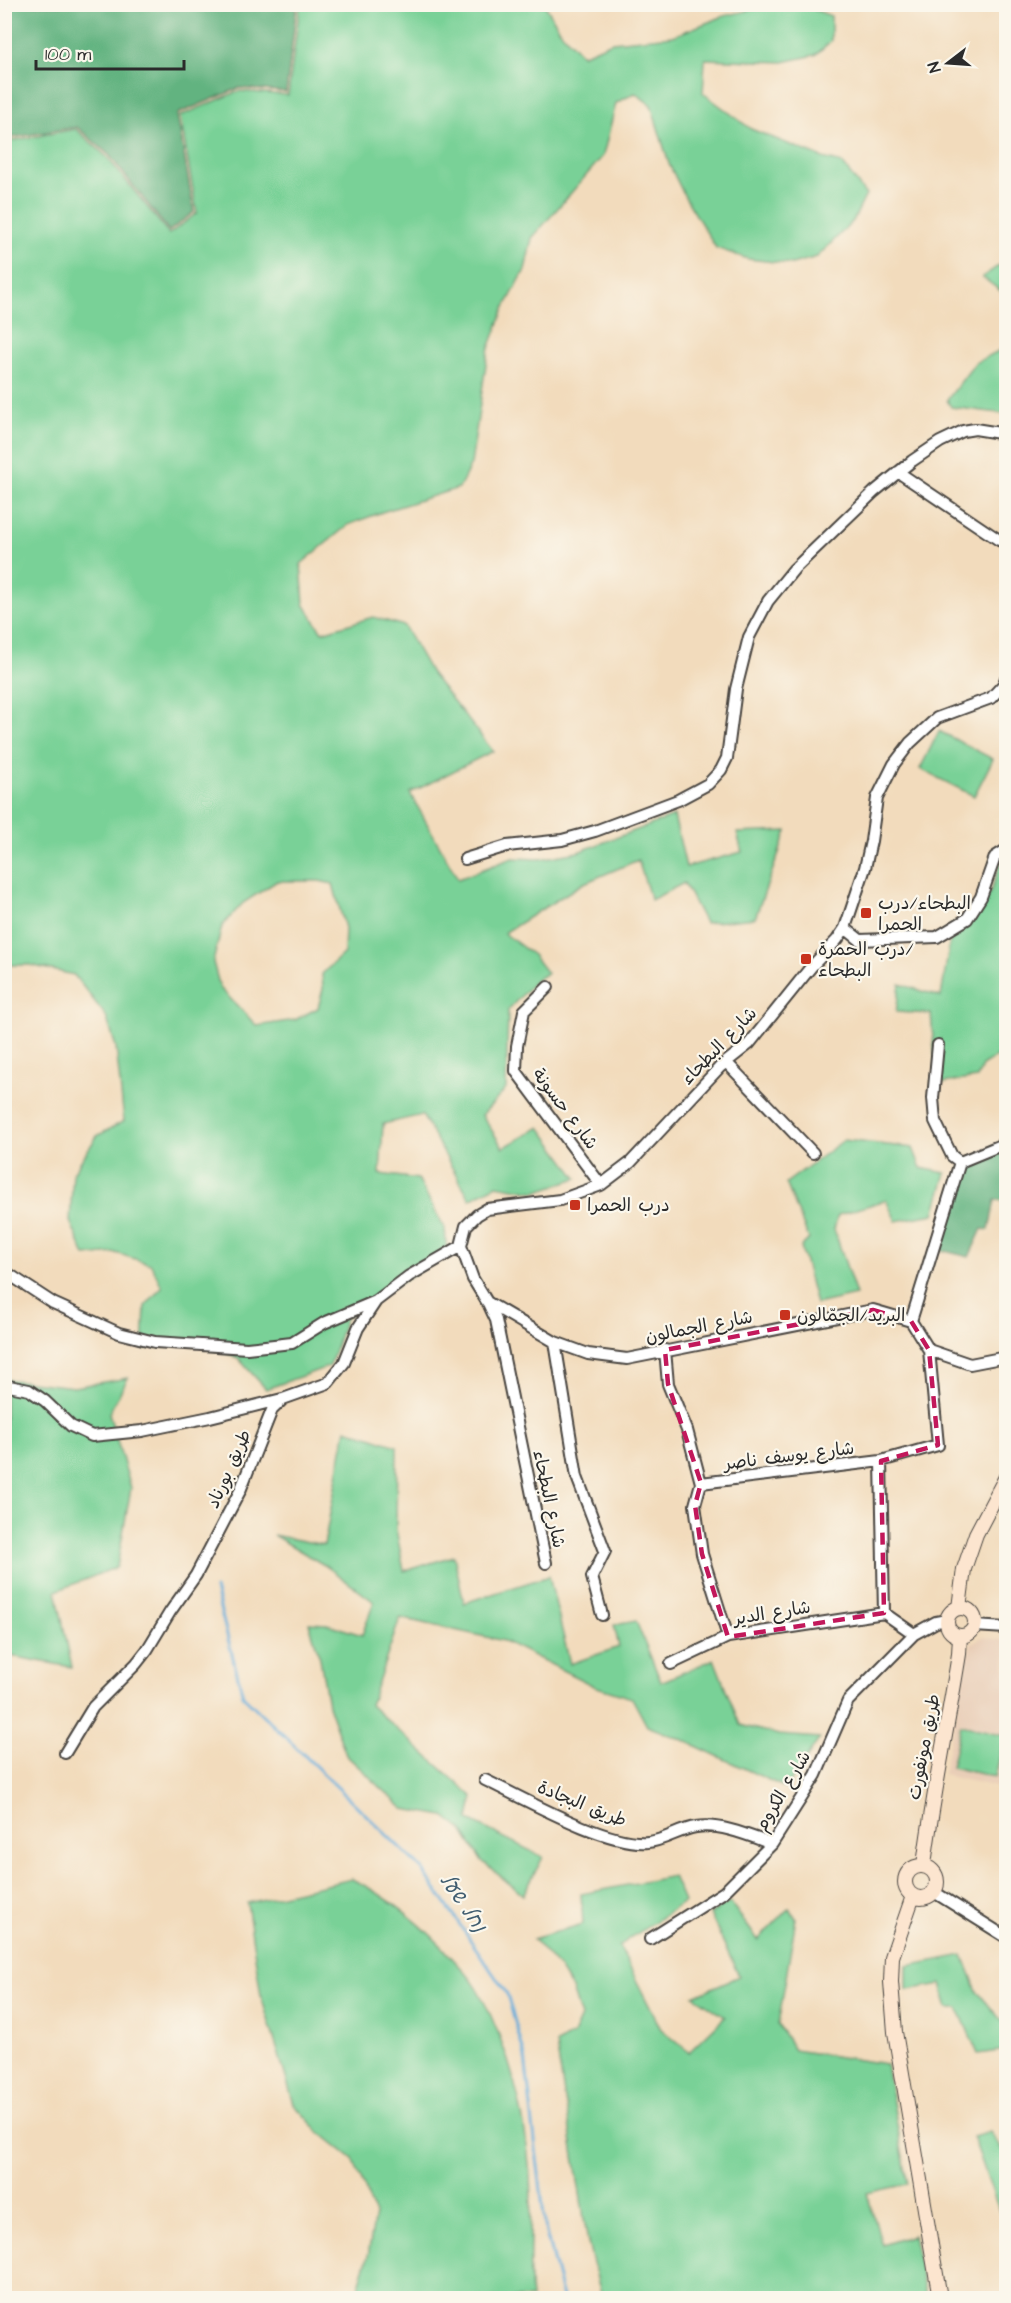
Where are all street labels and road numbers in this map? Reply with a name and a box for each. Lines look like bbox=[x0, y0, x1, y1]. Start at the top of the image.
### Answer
street label: شارع البطحاء bbox=[675, 1001, 763, 1091]
street label: شارع حسونة bbox=[526, 1063, 604, 1155]
street label: شارع الجمالون bbox=[643, 1304, 755, 1350]
street label: طريق بورناد bbox=[201, 1426, 257, 1512]
street label: شارع يوسف ناصر bbox=[720, 1436, 856, 1477]
street label: شارع البطحاء bbox=[526, 1448, 572, 1550]
street label: شارع الدير bbox=[730, 1595, 812, 1632]
street label: طريق مونفورت bbox=[901, 1692, 947, 1802]
street label: شارع الكروم bbox=[749, 1746, 818, 1837]
street label: طريق البجادة bbox=[534, 1775, 630, 1833]

